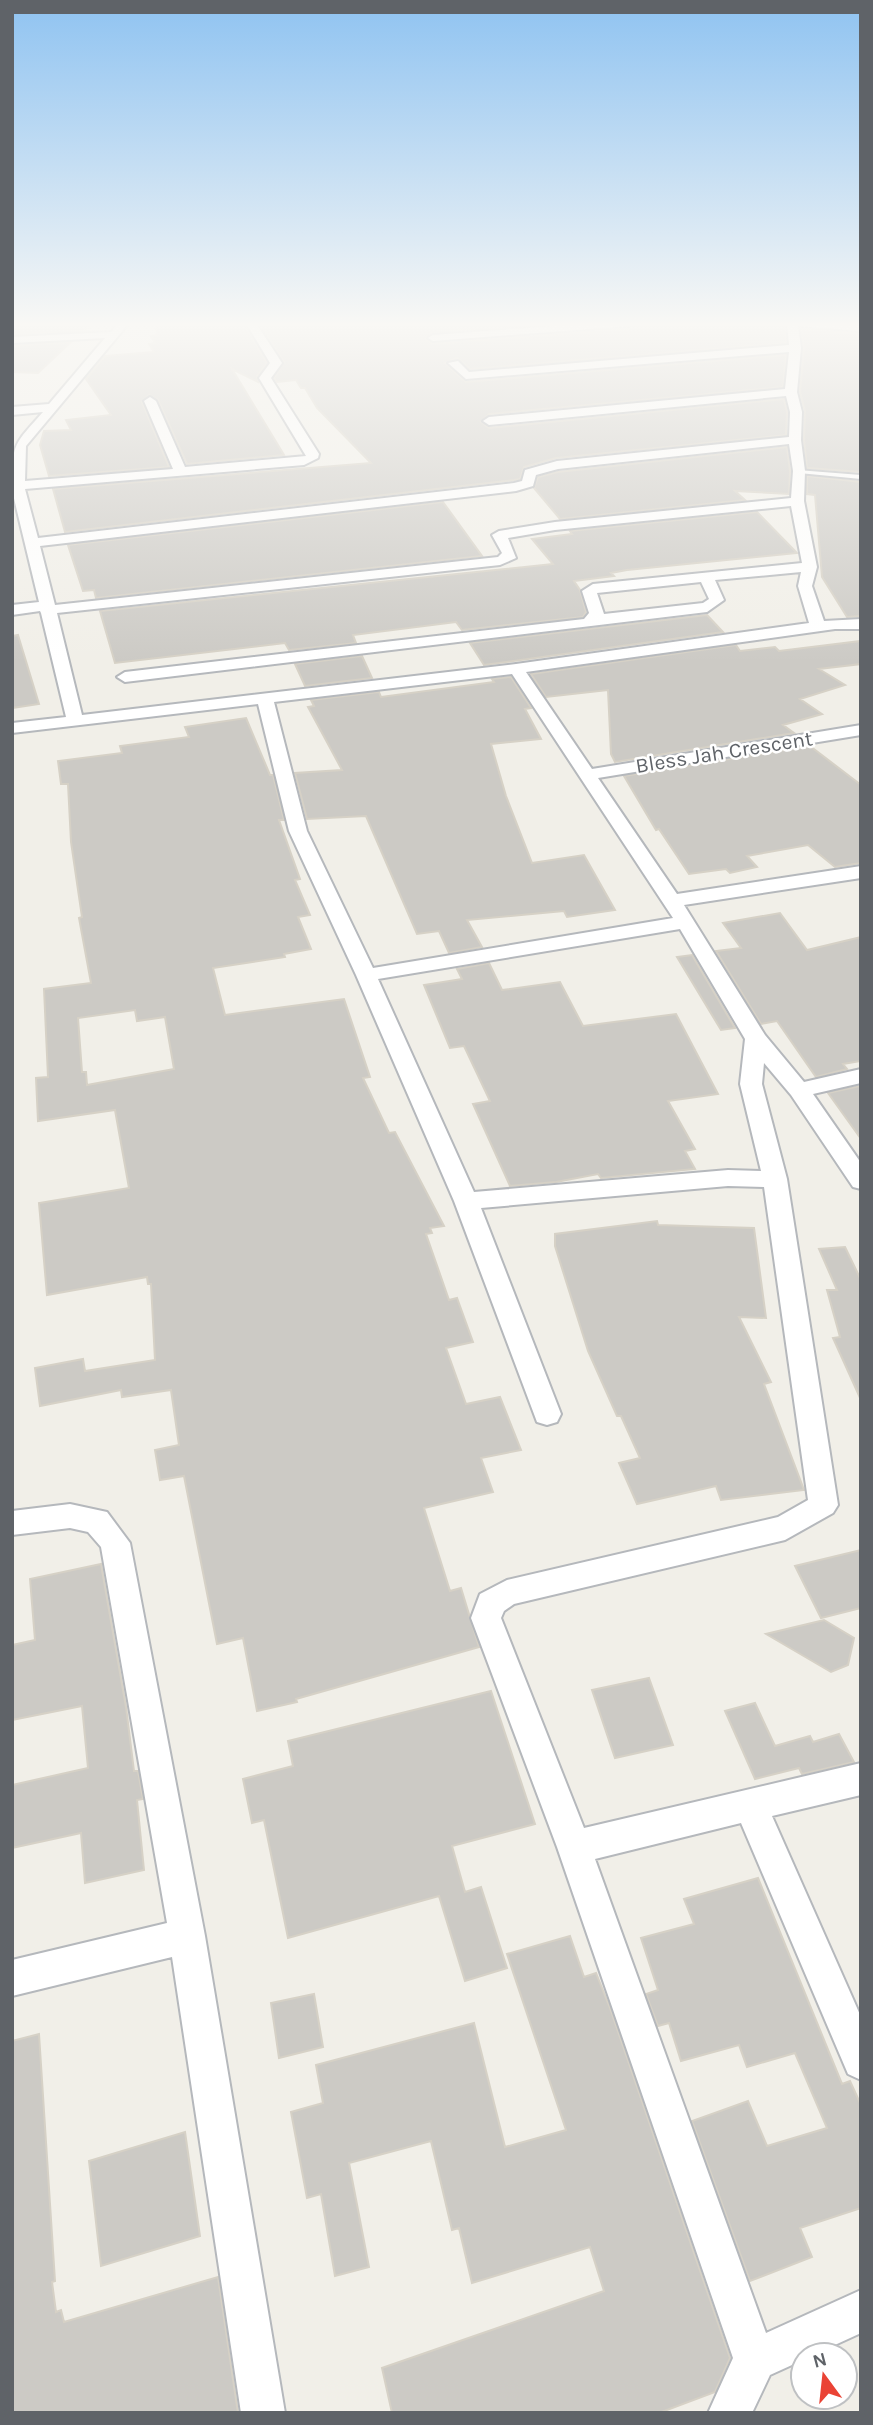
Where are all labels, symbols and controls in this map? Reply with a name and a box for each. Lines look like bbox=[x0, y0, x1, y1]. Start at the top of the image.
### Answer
street label: Bless Jah Crescent bbox=[634, 726, 814, 778]
north arrow bbox=[789, 2341, 859, 2411]
text: N bbox=[810, 2348, 829, 2373]

